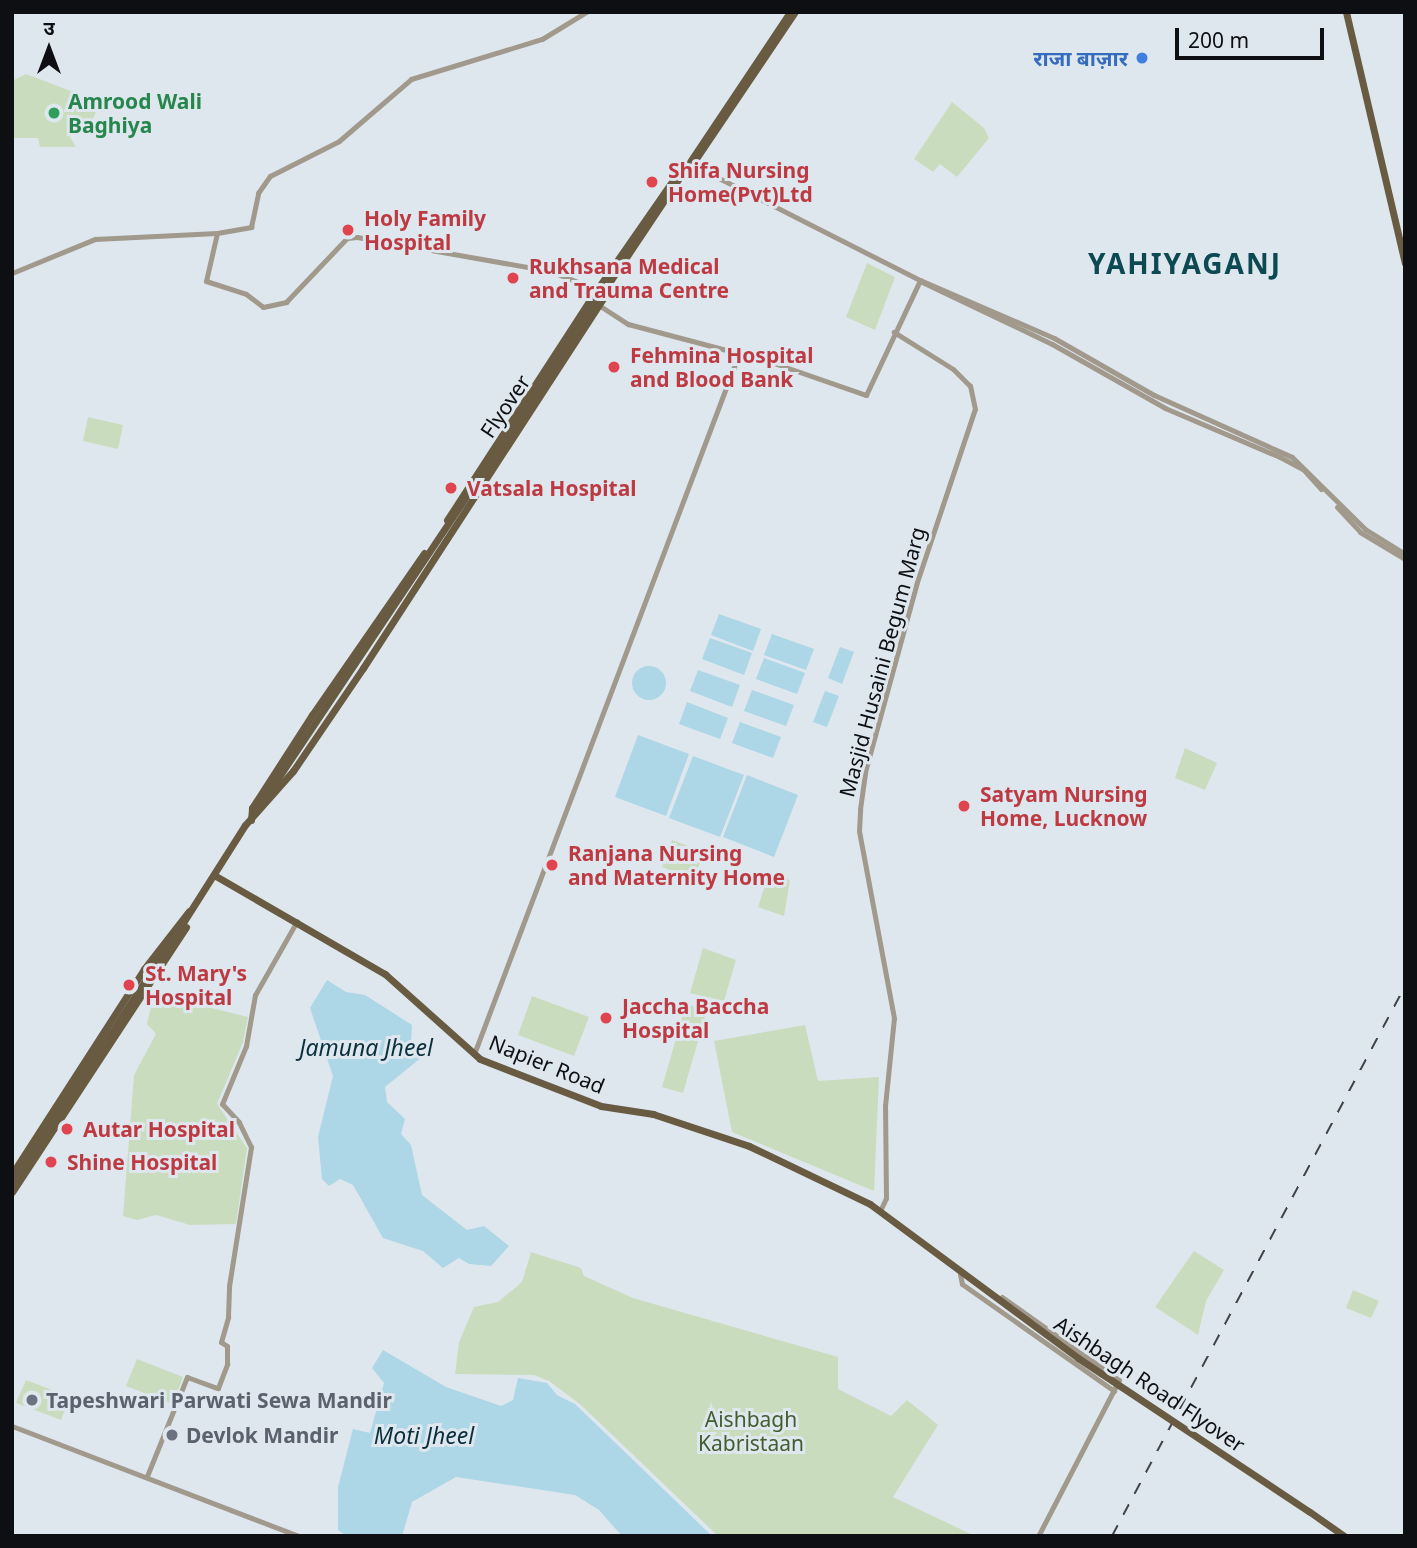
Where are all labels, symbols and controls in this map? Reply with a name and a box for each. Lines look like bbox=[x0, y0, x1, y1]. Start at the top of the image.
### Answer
north arrow bbox=[14, 14, 84, 84]
scale bar bbox=[1179, 14, 1328, 58]
text: उ bbox=[43, 15, 55, 41]
text: 200 m bbox=[1188, 26, 1249, 54]
place label: राजा बाज़ार bbox=[1033, 45, 1128, 71]
marker: राजा बाज़ार bbox=[1134, 50, 1150, 66]
place label: Amrood Wali Baghiya bbox=[68, 88, 202, 138]
marker: Amrood Wali Baghiya bbox=[46, 105, 62, 121]
place label: Shifa Nursing Home(Pvt)Ltd bbox=[668, 157, 813, 207]
marker: Shifa Nursing Home(Pvt)Ltd bbox=[642, 172, 662, 192]
place label: Holy Family Hospital bbox=[364, 205, 486, 255]
marker: Holy Family Hospital bbox=[338, 220, 358, 240]
district label: YAHIYAGANJ bbox=[1089, 246, 1281, 280]
place label: Rukhsana Medical and Trauma Centre bbox=[529, 253, 729, 303]
marker: Rukhsana Medical and Trauma Centre bbox=[503, 268, 523, 288]
place label: Fehmina Hospital and Blood Bank bbox=[630, 342, 813, 392]
marker: Fehmina Hospital and Blood Bank bbox=[604, 357, 624, 377]
street label: Flyover bbox=[475, 370, 535, 442]
place label: Vatsala Hospital bbox=[467, 475, 637, 501]
marker: Vatsala Hospital bbox=[441, 478, 461, 498]
street label: Masjid Husaini Begum Marg bbox=[834, 524, 930, 800]
place label: Satyam Nursing Home, Lucknow bbox=[980, 781, 1148, 831]
marker: Satyam Nursing Home, Lucknow bbox=[954, 796, 974, 816]
place label: Ranjana Nursing and Maternity Home bbox=[568, 840, 785, 890]
marker: Ranjana Nursing and Maternity Home bbox=[542, 855, 562, 875]
place label: St. Mary's Hospital bbox=[145, 960, 247, 1010]
marker: St. Mary's Hospital bbox=[119, 975, 139, 995]
place label: Jaccha Baccha Hospital bbox=[622, 993, 769, 1043]
marker: Jaccha Baccha Hospital bbox=[596, 1008, 616, 1028]
street label: Napier Road bbox=[485, 1029, 609, 1099]
water label: Jamuna Jheel bbox=[299, 1033, 433, 1061]
place label: Autar Hospital bbox=[83, 1116, 235, 1142]
marker: Autar Hospital bbox=[57, 1119, 77, 1139]
place label: Shine Hospital bbox=[67, 1149, 217, 1175]
marker: Shine Hospital bbox=[41, 1152, 61, 1172]
street label: Aishbagh Road Flyover bbox=[1050, 1311, 1250, 1457]
place label: Tapeshwari Parwati Sewa Mandir bbox=[46, 1387, 392, 1413]
marker: Tapeshwari Parwati Sewa Mandir bbox=[24, 1392, 40, 1408]
park label: Aishbagh Kabristaan bbox=[698, 1406, 804, 1456]
water label: Moti Jheel bbox=[374, 1421, 474, 1449]
place label: Devlok Mandir bbox=[186, 1422, 338, 1448]
marker: Devlok Mandir bbox=[164, 1427, 180, 1443]

